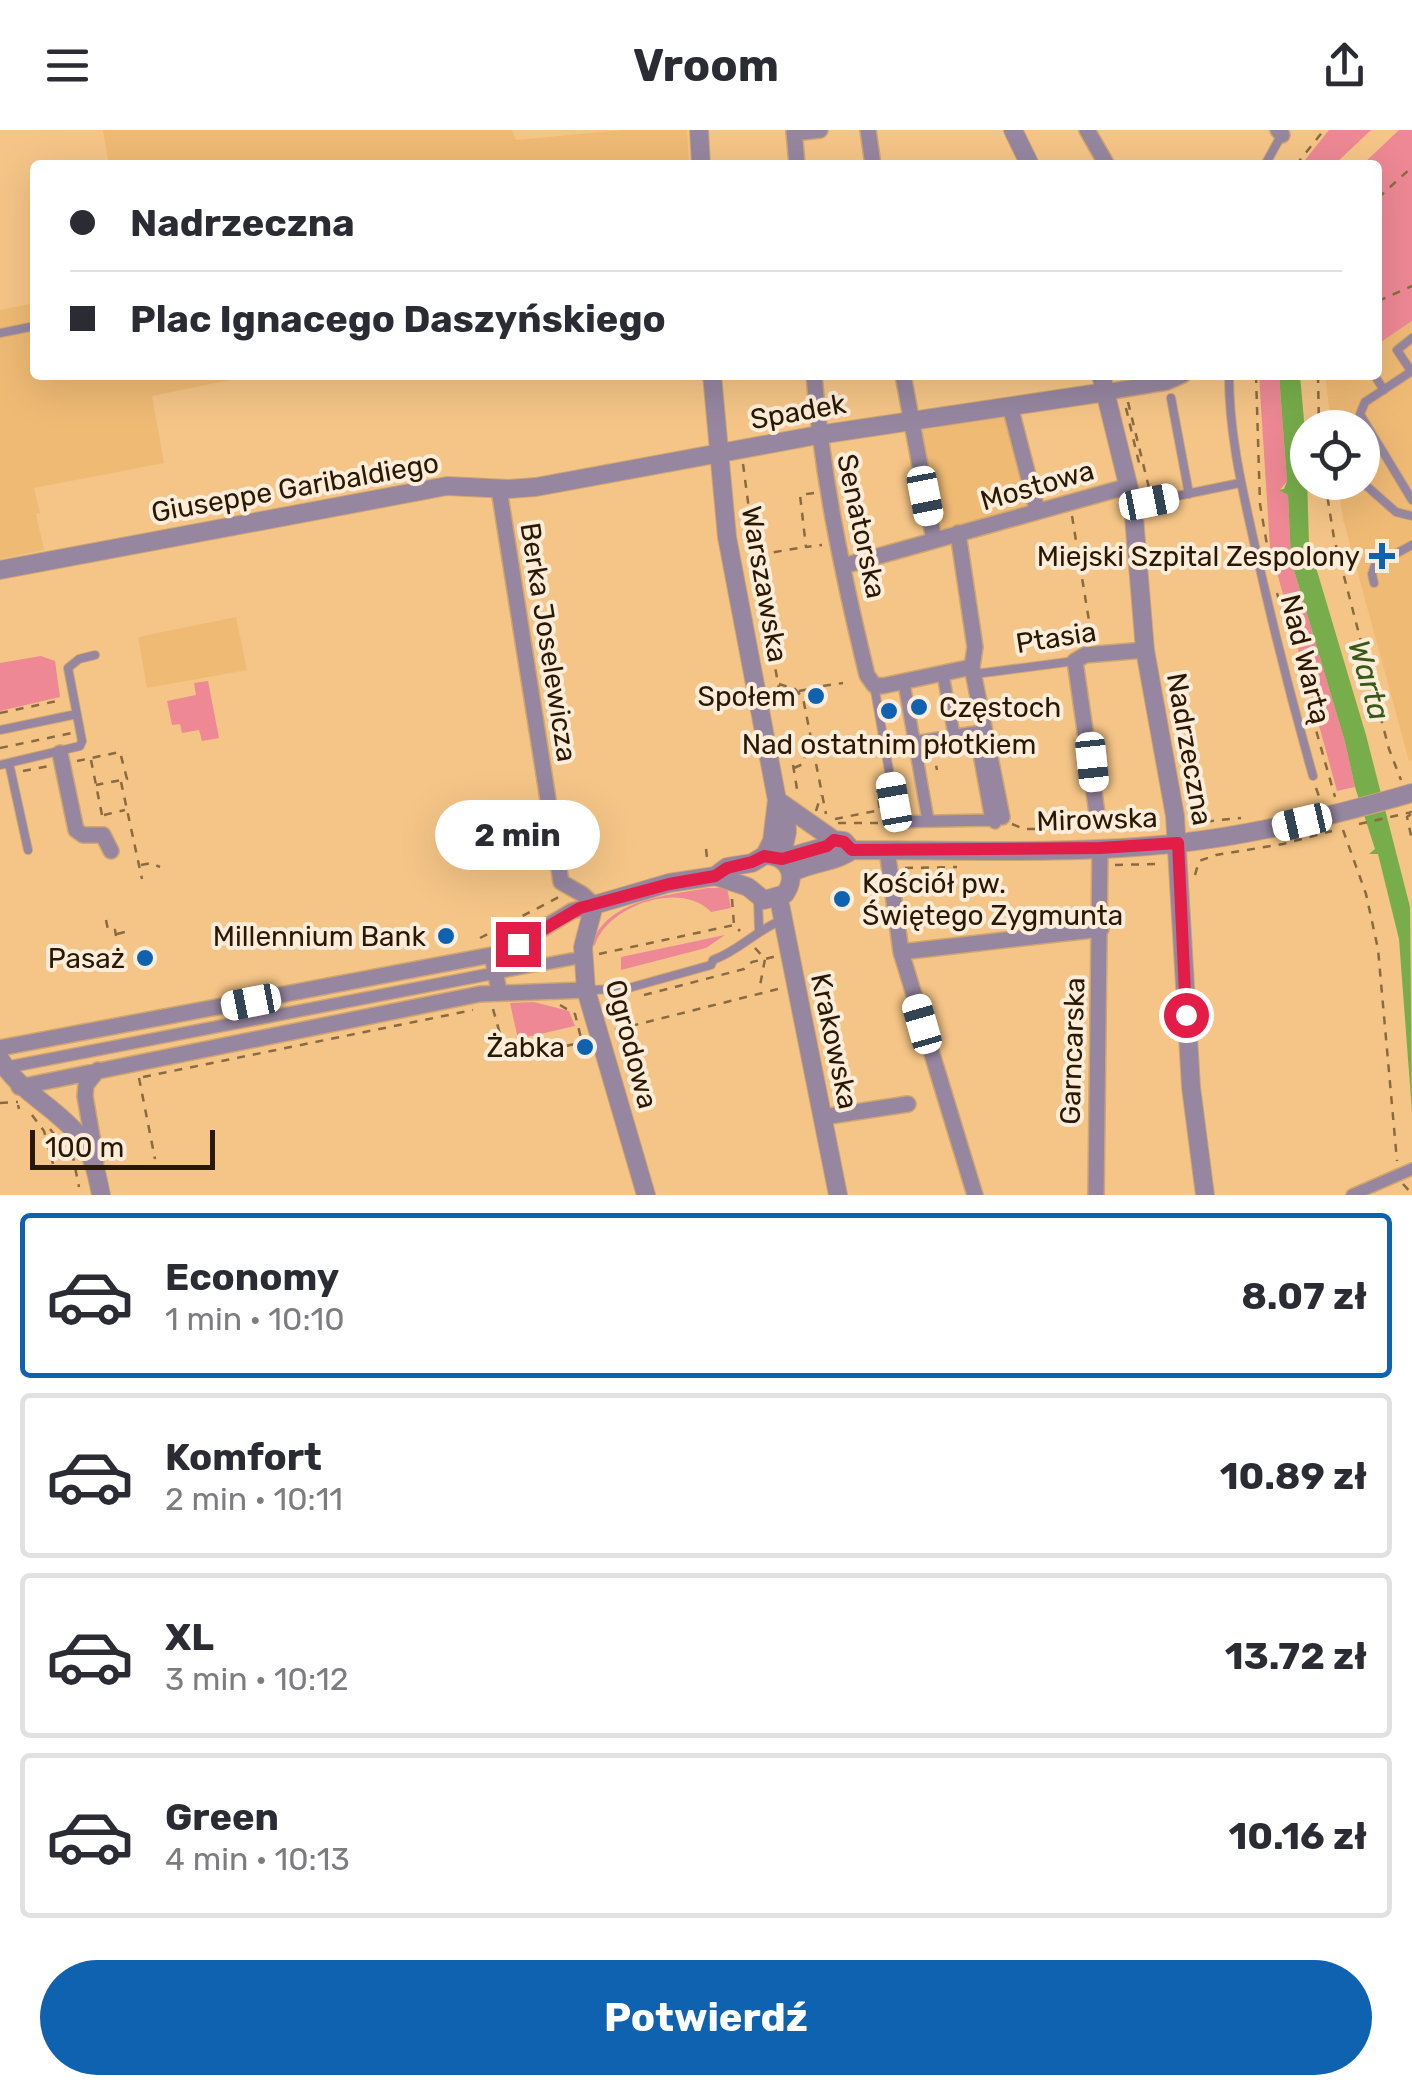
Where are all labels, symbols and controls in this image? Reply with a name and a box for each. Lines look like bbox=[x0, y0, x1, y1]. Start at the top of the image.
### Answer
icon: menu bbox=[40, 38, 95, 93]
icon: share bbox=[1317, 38, 1372, 93]
text: Vroom bbox=[633, 39, 779, 92]
text: Nadrzeczna bbox=[130, 200, 355, 246]
text: Plac Ignacego Daszyńskiego bbox=[130, 296, 666, 342]
street label: Spadek bbox=[748, 387, 849, 436]
map controls bbox=[1290, 410, 1380, 500]
button: locate bbox=[1290, 410, 1380, 500]
street label: Giuseppe Garibaldiego bbox=[149, 446, 441, 529]
street label: Senatorska bbox=[830, 451, 893, 601]
street label: Mostowa bbox=[977, 454, 1098, 517]
car bbox=[905, 464, 945, 528]
car bbox=[1117, 482, 1181, 522]
street label: Warszawska bbox=[735, 503, 794, 665]
street label: Berka Joselewicza bbox=[513, 520, 584, 764]
place label: Miejski Szpital Zespolony bbox=[1037, 540, 1360, 573]
marker: Miejski Szpital Zespolony bbox=[1369, 543, 1395, 569]
street label: Nad Wartą bbox=[1274, 591, 1338, 727]
street label: Ptasia bbox=[1014, 615, 1099, 660]
water label: Warta bbox=[1340, 636, 1398, 724]
street label: Nadrzeczna bbox=[1160, 670, 1219, 828]
place label: Społem bbox=[698, 680, 796, 713]
marker: Społem bbox=[805, 685, 827, 707]
place label: Częstoch bbox=[939, 691, 1061, 724]
marker: Częstoch bbox=[908, 696, 930, 718]
marker: Nad ostatnim płotkiem bbox=[878, 700, 900, 722]
place label: Nad ostatnim płotkiem bbox=[742, 728, 1036, 761]
car bbox=[1074, 731, 1110, 793]
car bbox=[874, 770, 914, 834]
callout: 2 min bbox=[436, 799, 600, 869]
street label: Mirowska bbox=[1036, 801, 1158, 838]
car bbox=[1269, 801, 1335, 843]
text: 2 min bbox=[474, 816, 561, 854]
place label: Kościół pw. Świętego Zygmunta bbox=[862, 867, 1123, 932]
marker: Kościół pw. Świętego Zygmunta bbox=[831, 888, 853, 910]
place label: Millennium Bank bbox=[213, 920, 427, 953]
route end bbox=[496, 922, 541, 967]
marker: Millennium Bank bbox=[435, 925, 457, 947]
place label: Pasaż bbox=[48, 942, 125, 975]
marker: Pasaż bbox=[134, 947, 156, 969]
street label: Krakowska bbox=[804, 970, 865, 1112]
street label: Ogrodowa bbox=[599, 976, 665, 1112]
street label: Garncarska bbox=[1053, 977, 1092, 1125]
car bbox=[219, 982, 283, 1022]
car bbox=[899, 991, 945, 1057]
route start bbox=[1164, 993, 1209, 1038]
place label: Żabka bbox=[486, 1031, 565, 1064]
marker: Żabka bbox=[574, 1036, 596, 1058]
scale bar bbox=[30, 1125, 215, 1170]
text: 100 m bbox=[45, 1131, 124, 1164]
icon: car bbox=[45, 1251, 135, 1341]
text: Economy bbox=[165, 1254, 339, 1300]
text: 8.07 zł bbox=[1241, 1273, 1367, 1319]
text: 1 min · 10:10 bbox=[165, 1300, 345, 1338]
icon: car bbox=[45, 1431, 135, 1521]
text: Komfort bbox=[165, 1434, 322, 1480]
text: 10.89 zł bbox=[1220, 1453, 1367, 1499]
text: 2 min · 10:11 bbox=[165, 1480, 343, 1518]
icon: car bbox=[45, 1611, 135, 1701]
text: XL bbox=[165, 1614, 214, 1660]
text: 13.72 zł bbox=[1225, 1633, 1367, 1679]
text: 3 min · 10:12 bbox=[165, 1660, 349, 1698]
icon: car bbox=[45, 1791, 135, 1881]
text: Green bbox=[165, 1794, 279, 1840]
text: 10.16 zł bbox=[1228, 1813, 1367, 1859]
text: 4 min · 10:13 bbox=[165, 1840, 350, 1878]
button: Potwierdź bbox=[40, 1960, 1372, 2075]

